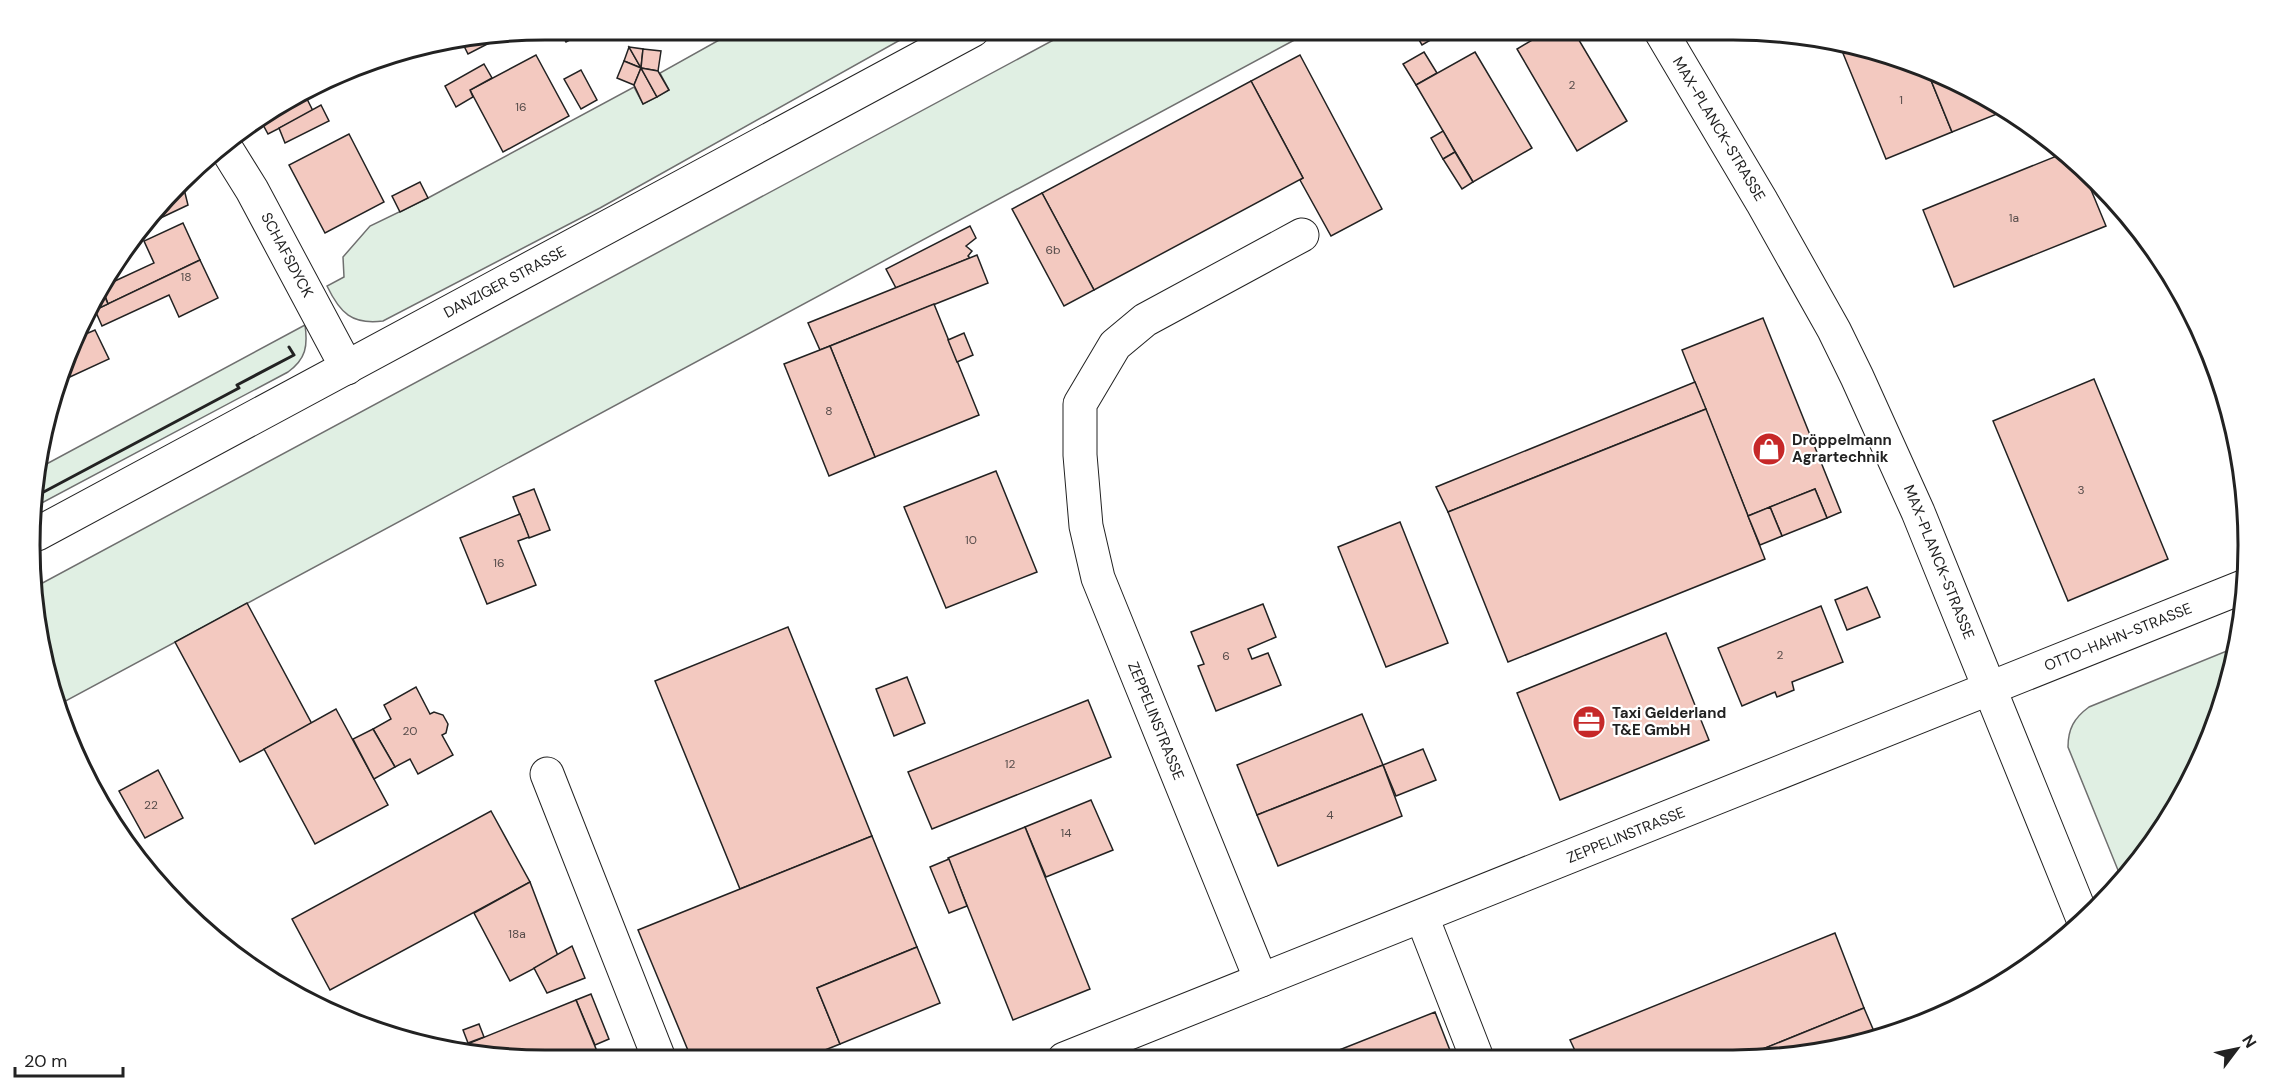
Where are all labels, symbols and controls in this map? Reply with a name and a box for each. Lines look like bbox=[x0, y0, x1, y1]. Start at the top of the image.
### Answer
street label: MAX-PLANCK-STRASSE bbox=[1668, 53, 1770, 205]
house number: 2 bbox=[1569, 77, 1576, 93]
house number: 1 bbox=[1899, 92, 1903, 108]
house number: 16 bbox=[515, 99, 527, 115]
street label: SCHAFSDYCK bbox=[256, 209, 318, 301]
house number: 1a bbox=[2009, 210, 2019, 226]
street label: DANZIGER STRASSE bbox=[440, 241, 570, 323]
house number: 6b bbox=[1045, 242, 1061, 258]
house number: 18 bbox=[180, 269, 192, 285]
house number: 8 bbox=[825, 403, 833, 419]
place label: Dröppelmann Agrartechnik bbox=[1792, 430, 1892, 467]
shop icon: Dröppelmann Agrartechnik bbox=[1751, 431, 1787, 467]
street label: MAX-PLANCK-STRASSE bbox=[1899, 482, 1979, 642]
house number: 3 bbox=[2077, 482, 2085, 498]
house number: 10 bbox=[965, 532, 977, 548]
house number: 16 bbox=[493, 555, 505, 571]
street label: OTTO-HAHN-STRASSE bbox=[2041, 598, 2195, 676]
house number: 2 bbox=[1777, 647, 1784, 663]
house number: 6 bbox=[1222, 648, 1230, 664]
street label: ZEPPELINSTRASSE bbox=[1123, 659, 1189, 783]
place label: Taxi Gelderland T&E GmbH bbox=[1612, 703, 1726, 740]
office icon: Taxi Gelderland T&E GmbH bbox=[1571, 704, 1607, 740]
house number: 20 bbox=[402, 723, 418, 739]
house number: 12 bbox=[1005, 756, 1015, 772]
house number: 22 bbox=[144, 797, 158, 813]
street label: ZEPPELINSTRASSE bbox=[1564, 802, 1688, 868]
house number: 4 bbox=[1326, 807, 1334, 823]
house number: 14 bbox=[1060, 825, 1072, 841]
house number: 18a bbox=[508, 926, 526, 942]
north arrow bbox=[2207, 1019, 2267, 1079]
text: N bbox=[2237, 1031, 2261, 1052]
scale bar bbox=[15, 1040, 123, 1078]
text: 20 m bbox=[24, 1049, 67, 1073]

